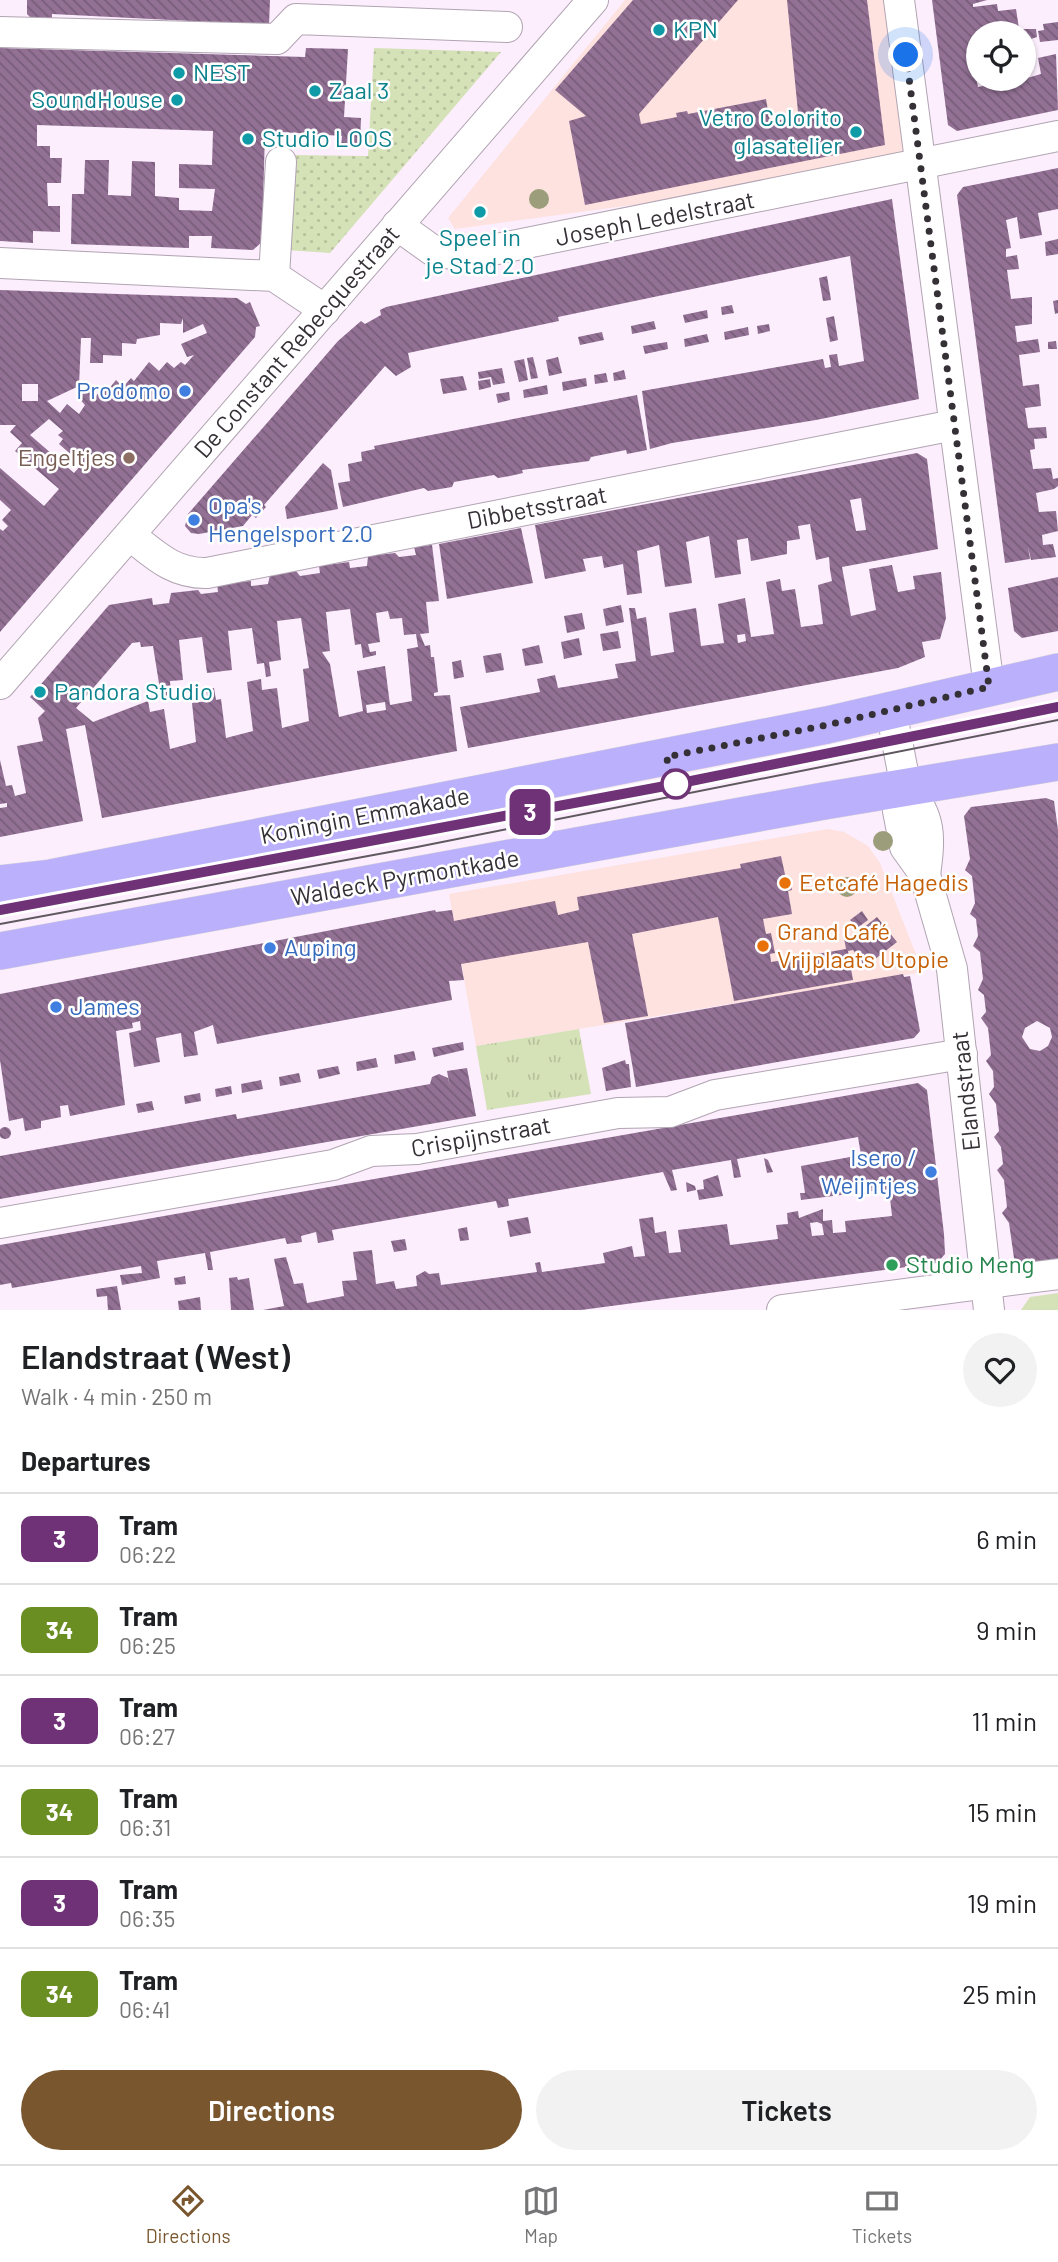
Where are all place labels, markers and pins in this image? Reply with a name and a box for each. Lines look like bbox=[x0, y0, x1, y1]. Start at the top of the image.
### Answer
place label: KPN bbox=[673, 14, 718, 43]
marker: KPN bbox=[651, 22, 667, 38]
place label: NEST bbox=[193, 57, 251, 86]
marker: NEST bbox=[171, 65, 187, 81]
place label: Zaal 3 bbox=[329, 75, 389, 104]
marker: Zaal 3 bbox=[307, 83, 323, 99]
place label: SoundHouse bbox=[31, 84, 163, 113]
marker: SoundHouse bbox=[169, 92, 185, 108]
place label: Vetro Colorito glasatelier bbox=[699, 102, 842, 159]
place label: Studio LOOS bbox=[262, 123, 392, 152]
marker: Vetro Colorito glasatelier bbox=[848, 124, 864, 140]
marker: Studio LOOS bbox=[240, 131, 256, 147]
marker: Speel in je Stad 2.0 bbox=[472, 204, 488, 220]
place label: Speel in je Stad 2.0 bbox=[425, 222, 534, 279]
place label: Prodomo bbox=[76, 375, 171, 404]
marker: Prodomo bbox=[177, 383, 193, 399]
place label: Engeltjes bbox=[18, 442, 115, 471]
marker: Engeltjes bbox=[121, 450, 137, 466]
place label: Opa's Hengelsport 2.0 bbox=[208, 490, 373, 547]
marker: Opa's Hengelsport 2.0 bbox=[186, 512, 202, 528]
place label: Pandora Studio bbox=[54, 676, 213, 705]
marker: Pandora Studio bbox=[32, 684, 48, 700]
unlabelled marker bbox=[661, 769, 691, 799]
place label: Eetcafé Hagedis bbox=[799, 867, 969, 896]
marker: Eetcafé Hagedis bbox=[777, 875, 793, 891]
place label: Grand Café Vrijplaats Utopie bbox=[777, 916, 949, 973]
place label: Auping bbox=[284, 932, 357, 961]
marker: Grand Café Vrijplaats Utopie bbox=[755, 938, 771, 954]
marker: Auping bbox=[262, 940, 278, 956]
place label: James bbox=[70, 991, 140, 1020]
marker: James bbox=[48, 999, 64, 1015]
place label: Isero / Weijntjes bbox=[821, 1142, 917, 1199]
marker: Isero / Weijntjes bbox=[923, 1164, 939, 1180]
place label: Studio Meng bbox=[906, 1249, 1034, 1278]
marker: Studio Meng bbox=[884, 1257, 900, 1273]

